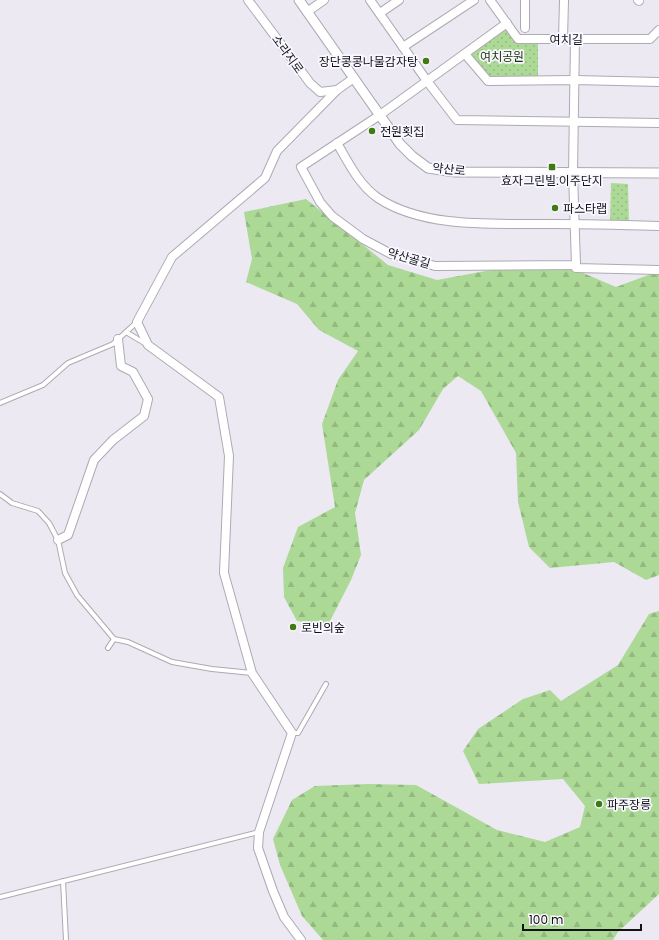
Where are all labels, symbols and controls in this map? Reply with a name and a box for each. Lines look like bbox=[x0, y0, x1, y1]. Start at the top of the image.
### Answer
street label: 소라지로 bbox=[268, 31, 308, 77]
street label: 여치길 bbox=[549, 31, 583, 48]
park label: 여치공원 bbox=[480, 48, 524, 65]
place label: 장단콩콩나물감자탕 bbox=[319, 53, 418, 70]
marker: 장단콩콩나물감자탕 bbox=[421, 56, 431, 66]
place label: 전원횟집 bbox=[380, 123, 424, 140]
marker: 전원횟집 bbox=[367, 126, 377, 136]
street label: 약산로 bbox=[432, 159, 466, 179]
marker: 효자그린빌.이주단지 bbox=[547, 162, 557, 172]
place label: 효자그린빌.이주단지 bbox=[501, 172, 603, 189]
place label: 파스타랩 bbox=[563, 200, 607, 217]
marker: 파스타랩 bbox=[550, 203, 560, 213]
street label: 약산골길 bbox=[385, 244, 433, 272]
place label: 로빈의숲 bbox=[301, 619, 345, 636]
marker: 로빈의숲 bbox=[288, 622, 298, 632]
place label: 파주장릉 bbox=[607, 796, 651, 813]
marker: 파주장릉 bbox=[594, 799, 604, 809]
scale bar bbox=[523, 906, 641, 932]
text: 100 m bbox=[529, 911, 563, 928]

